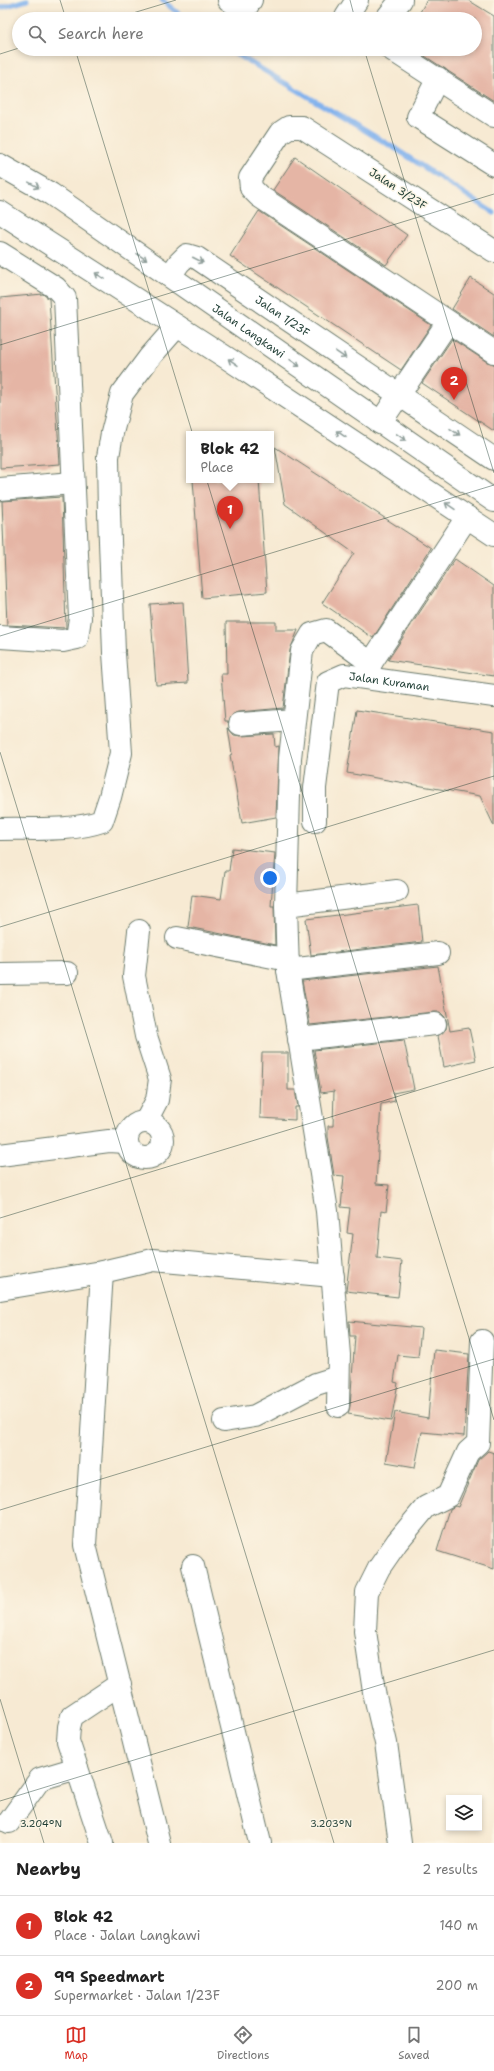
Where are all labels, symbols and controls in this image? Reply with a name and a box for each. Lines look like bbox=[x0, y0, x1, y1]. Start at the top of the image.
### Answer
search box bbox=[12, 12, 482, 56]
icon: search bbox=[26, 23, 48, 45]
text: Search here bbox=[58, 24, 144, 44]
street label: Jalan 3/23F bbox=[366, 165, 430, 213]
one-way arrow bbox=[28, 181, 40, 189]
one-way arrow bbox=[136, 253, 147, 261]
one-way arrow bbox=[192, 256, 204, 264]
one-way arrow bbox=[94, 272, 106, 280]
street label: Jalan 1/23F bbox=[252, 292, 313, 340]
street label: Jalan Langkawi bbox=[209, 300, 288, 361]
one-way arrow bbox=[335, 351, 346, 359]
one-way arrow bbox=[228, 358, 239, 366]
one-way arrow bbox=[289, 359, 300, 367]
pin: 2 bbox=[441, 367, 467, 400]
one-way arrow bbox=[449, 428, 460, 436]
one-way arrow bbox=[336, 430, 347, 438]
popup bbox=[186, 431, 274, 483]
one-way arrow bbox=[396, 433, 407, 441]
text: Blok 42 bbox=[200, 439, 260, 459]
text: Place bbox=[200, 459, 234, 476]
pin: 1 bbox=[217, 496, 243, 529]
one-way arrow bbox=[444, 502, 455, 510]
street label: Jalan Kuraman bbox=[348, 668, 431, 694]
your location bbox=[260, 868, 280, 888]
map controls bbox=[446, 1795, 482, 1831]
button: layers bbox=[446, 1795, 482, 1831]
text: 3.204°N bbox=[20, 1817, 62, 1830]
text: 3.203°N bbox=[310, 1817, 352, 1830]
text: Nearby bbox=[16, 1858, 81, 1880]
text: 2 results bbox=[422, 1861, 478, 1878]
text: Blok 42 bbox=[54, 1907, 113, 1927]
text: 1 bbox=[26, 1917, 32, 1934]
text: 140 m bbox=[439, 1917, 478, 1934]
text: Place · Jalan Langkawi bbox=[54, 1927, 200, 1944]
text: 99 Speedmart bbox=[54, 1967, 165, 1987]
text: 2 bbox=[24, 1977, 34, 1994]
text: 200 m bbox=[436, 1977, 478, 1994]
text: Supermarket · Jalan 1/23F bbox=[54, 1987, 220, 2004]
tab: Map bbox=[64, 2024, 88, 2063]
tab: Directions bbox=[217, 2024, 269, 2063]
tab: Saved bbox=[398, 2024, 430, 2063]

